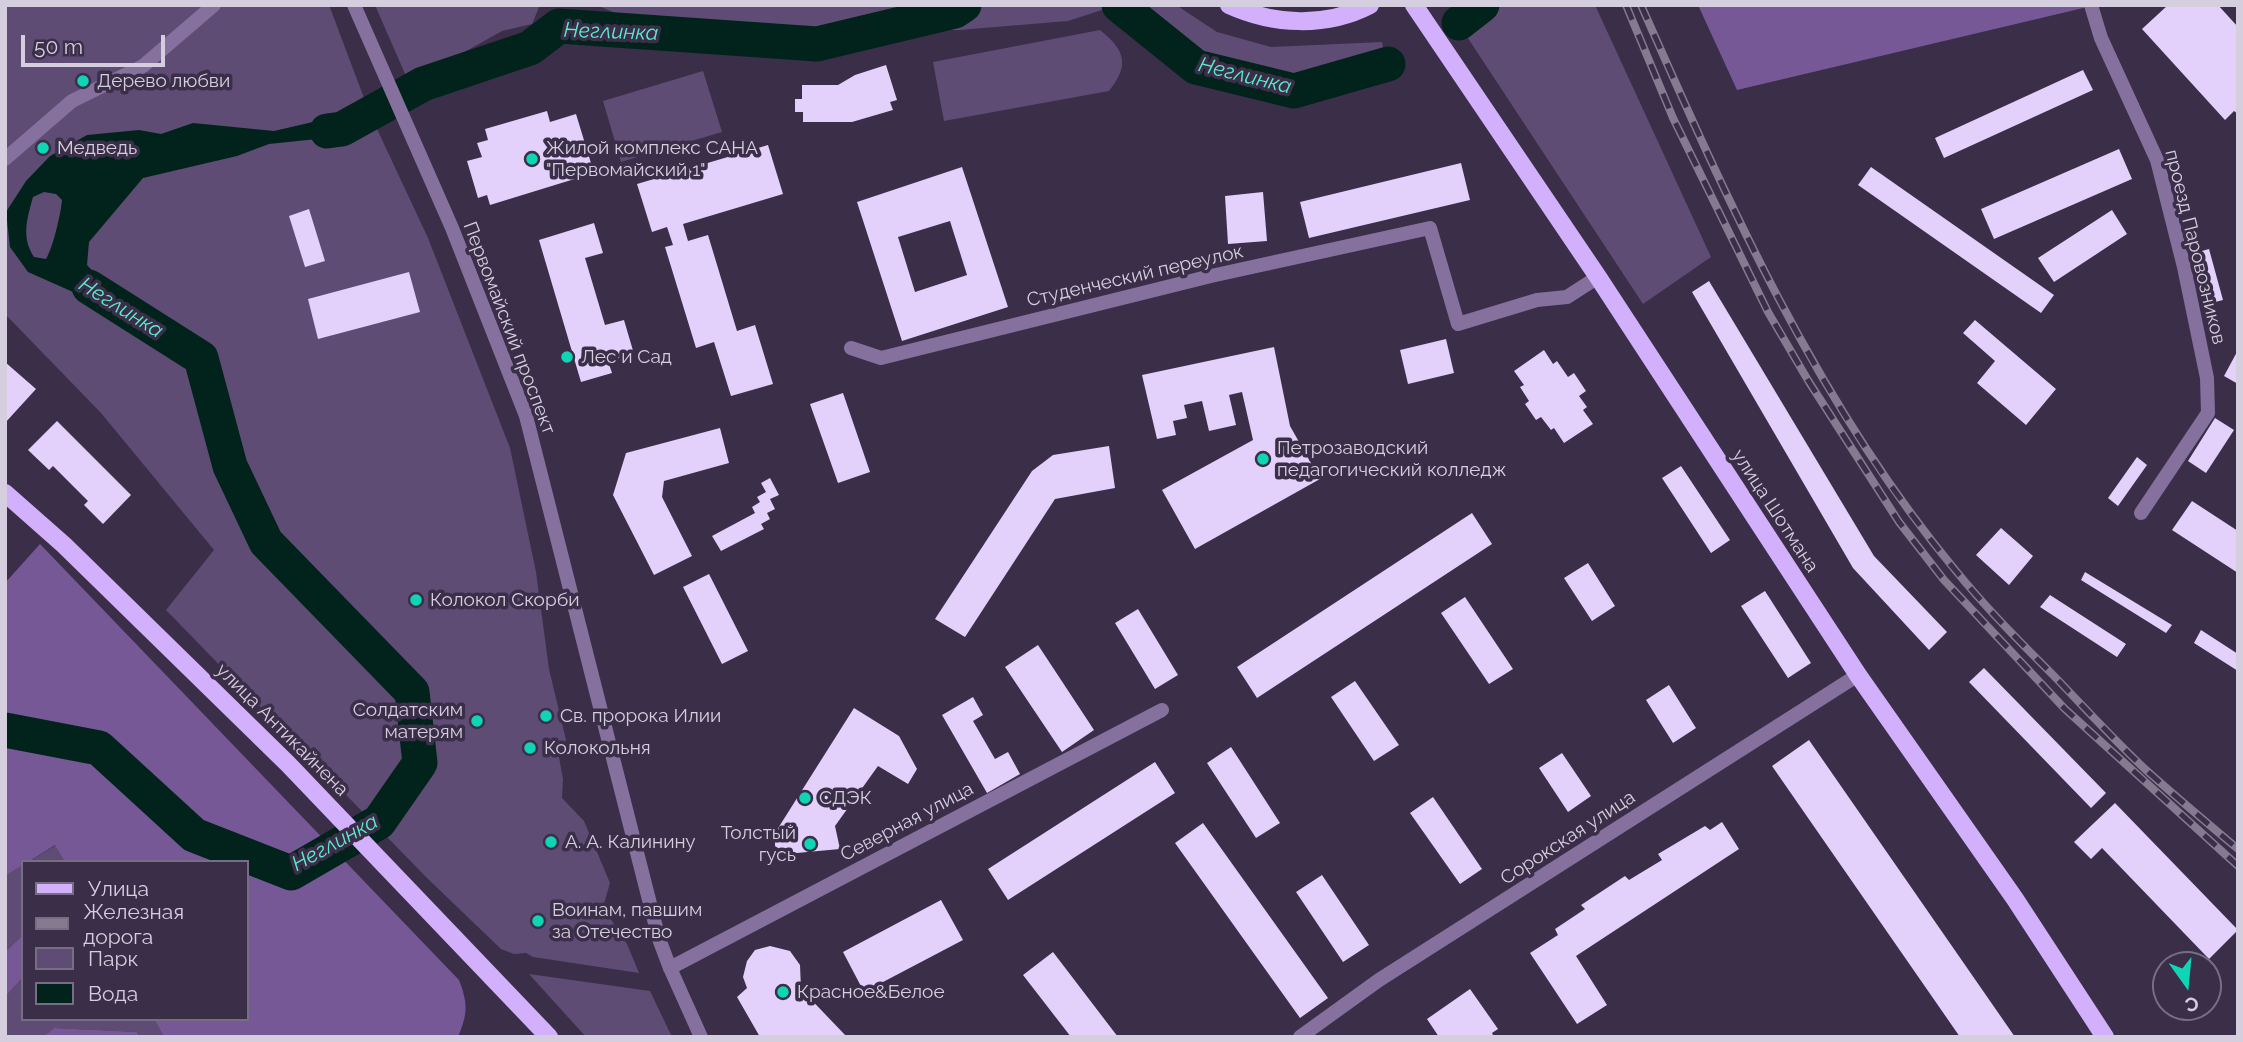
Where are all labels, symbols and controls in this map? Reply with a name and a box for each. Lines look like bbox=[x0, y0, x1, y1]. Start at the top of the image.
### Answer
water label: Неглинка bbox=[563, 18, 659, 46]
scale bar bbox=[24, 21, 168, 65]
text: 50 m bbox=[34, 34, 83, 59]
water label: Неглинка bbox=[1196, 52, 1294, 100]
place label: Дерево любви bbox=[97, 70, 230, 92]
marker: Дерево любви bbox=[75, 73, 91, 89]
place label: Медведь bbox=[57, 137, 137, 159]
place label: Жилой комплекс САНА "Первомайский 1" bbox=[546, 137, 758, 181]
marker: Медведь bbox=[35, 140, 51, 156]
street label: проезд Паровозников bbox=[2160, 147, 2230, 347]
marker: Жилой комплекс САНА "Первомайский 1" bbox=[524, 151, 540, 167]
street label: Первомайский проспект bbox=[458, 219, 560, 437]
street label: Студенческий переулок bbox=[1025, 240, 1245, 312]
water label: Неглинка bbox=[74, 272, 168, 344]
place label: Лес и Сад bbox=[581, 346, 672, 368]
marker: Лес и Сад bbox=[559, 349, 575, 365]
place label: Петрозаводский педагогический колледж bbox=[1277, 437, 1506, 481]
street label: улица Шотмана bbox=[1727, 445, 1823, 577]
marker: Петрозаводский педагогический колледж bbox=[1255, 451, 1271, 467]
place label: Колокол Скорби bbox=[430, 589, 579, 611]
marker: Колокол Скорби bbox=[408, 592, 424, 608]
street label: улица Антикайнена bbox=[211, 659, 353, 801]
place label: Солдатским матерям bbox=[353, 699, 463, 743]
place label: Св. пророка Илии bbox=[560, 705, 721, 727]
marker: Св. пророка Илии bbox=[538, 708, 554, 724]
marker: Солдатским матерям bbox=[469, 713, 485, 729]
place label: Колокольня bbox=[544, 737, 651, 759]
marker: Колокольня bbox=[522, 740, 538, 756]
street label: Северная улица bbox=[837, 777, 977, 867]
street label: Сорокская улица bbox=[1496, 786, 1640, 890]
place label: СДЭК bbox=[819, 787, 872, 809]
marker: СДЭК bbox=[797, 790, 813, 806]
water label: Неглинка bbox=[288, 809, 382, 877]
place label: Толстый гусь bbox=[721, 822, 796, 866]
place label: А. А. Калинину bbox=[565, 831, 696, 853]
marker: А. А. Калинину bbox=[543, 834, 559, 850]
marker: Толстый гусь bbox=[802, 836, 818, 852]
legend bbox=[21, 860, 248, 1021]
text: Улица bbox=[88, 876, 149, 901]
text: Железная дорога bbox=[83, 899, 184, 949]
place label: Воинам, павшим за Отечество bbox=[552, 899, 702, 943]
marker: Воинам, павшим за Отечество bbox=[530, 913, 546, 929]
text: Парк bbox=[88, 946, 138, 971]
north arrow bbox=[2152, 951, 2222, 1021]
text: Вода bbox=[88, 981, 138, 1006]
place label: Красное&Белое bbox=[797, 981, 945, 1003]
marker: Красное&Белое bbox=[775, 984, 791, 1000]
text: С bbox=[2183, 992, 2201, 1017]

